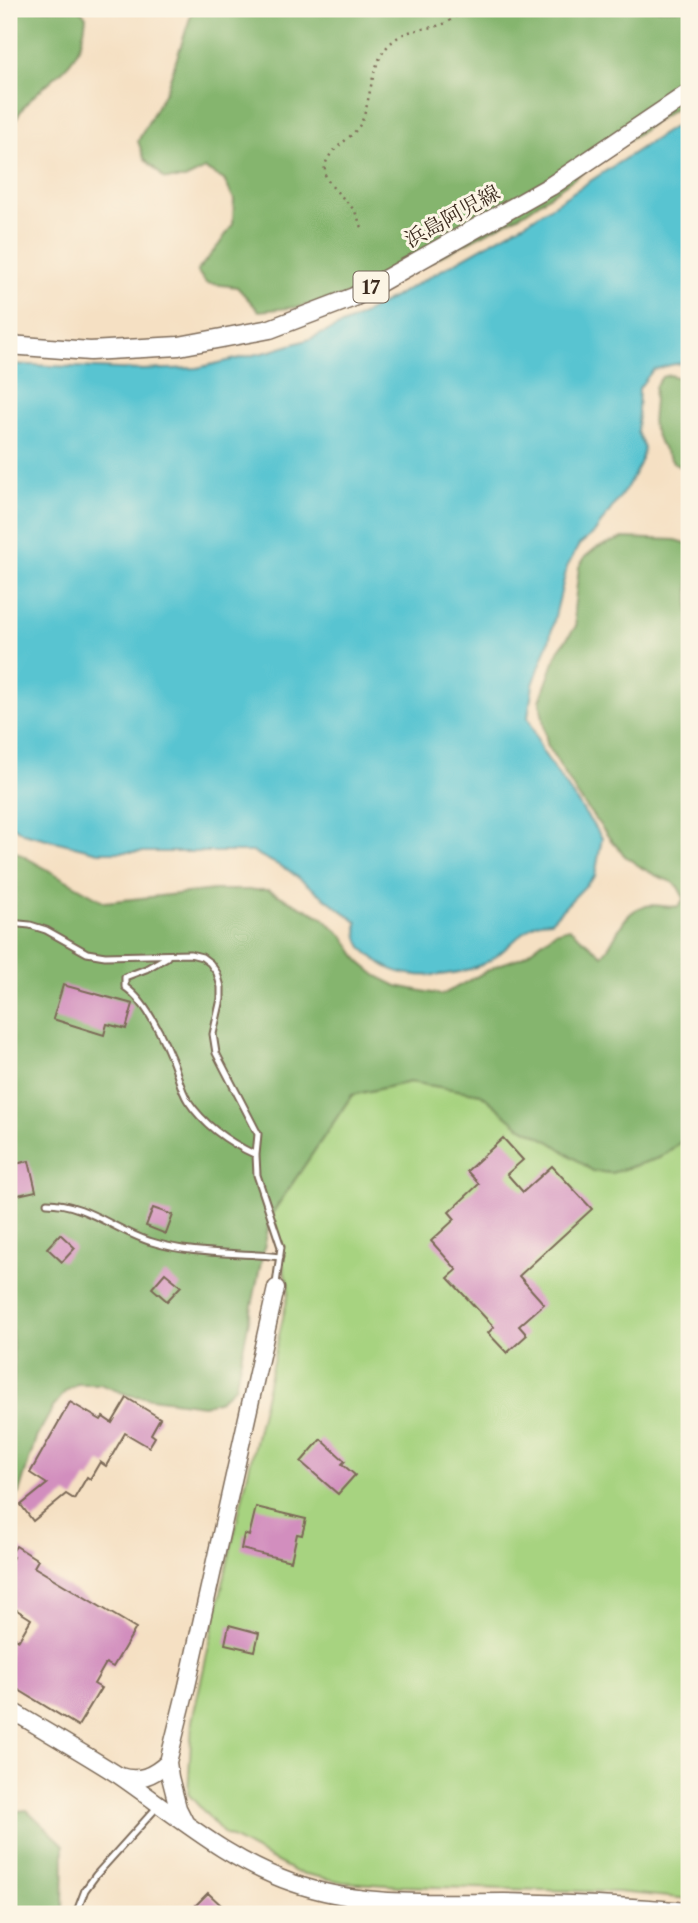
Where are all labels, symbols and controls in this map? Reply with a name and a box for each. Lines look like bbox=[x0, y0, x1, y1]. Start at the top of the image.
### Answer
street label: 浜島阿児線 bbox=[400, 180, 504, 252]
road number: 17 bbox=[354, 272, 388, 302]

